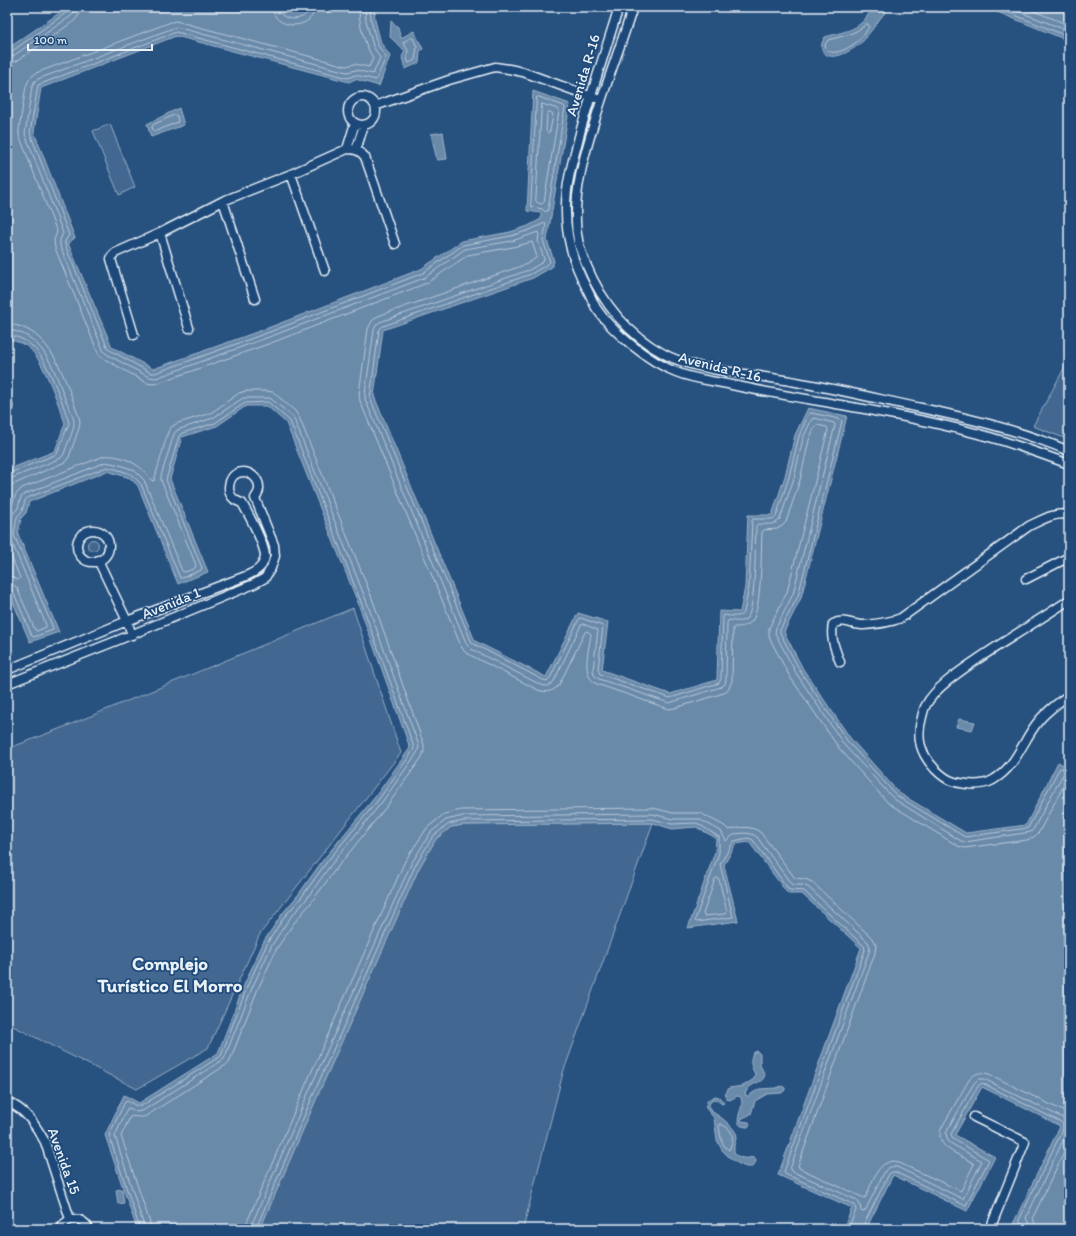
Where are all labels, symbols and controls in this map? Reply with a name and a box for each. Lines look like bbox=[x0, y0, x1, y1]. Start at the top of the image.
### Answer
scale bar bbox=[28, 26, 152, 52]
street label: Avenida R-16 bbox=[562, 32, 604, 118]
text: 100 m bbox=[34, 33, 67, 47]
street label: Avenida R-16 bbox=[677, 348, 763, 386]
street label: Avenida 1 bbox=[139, 583, 203, 623]
district label: Complejo Turístico El Morro bbox=[96, 952, 243, 997]
street label: Avenida 15 bbox=[44, 1125, 84, 1197]

